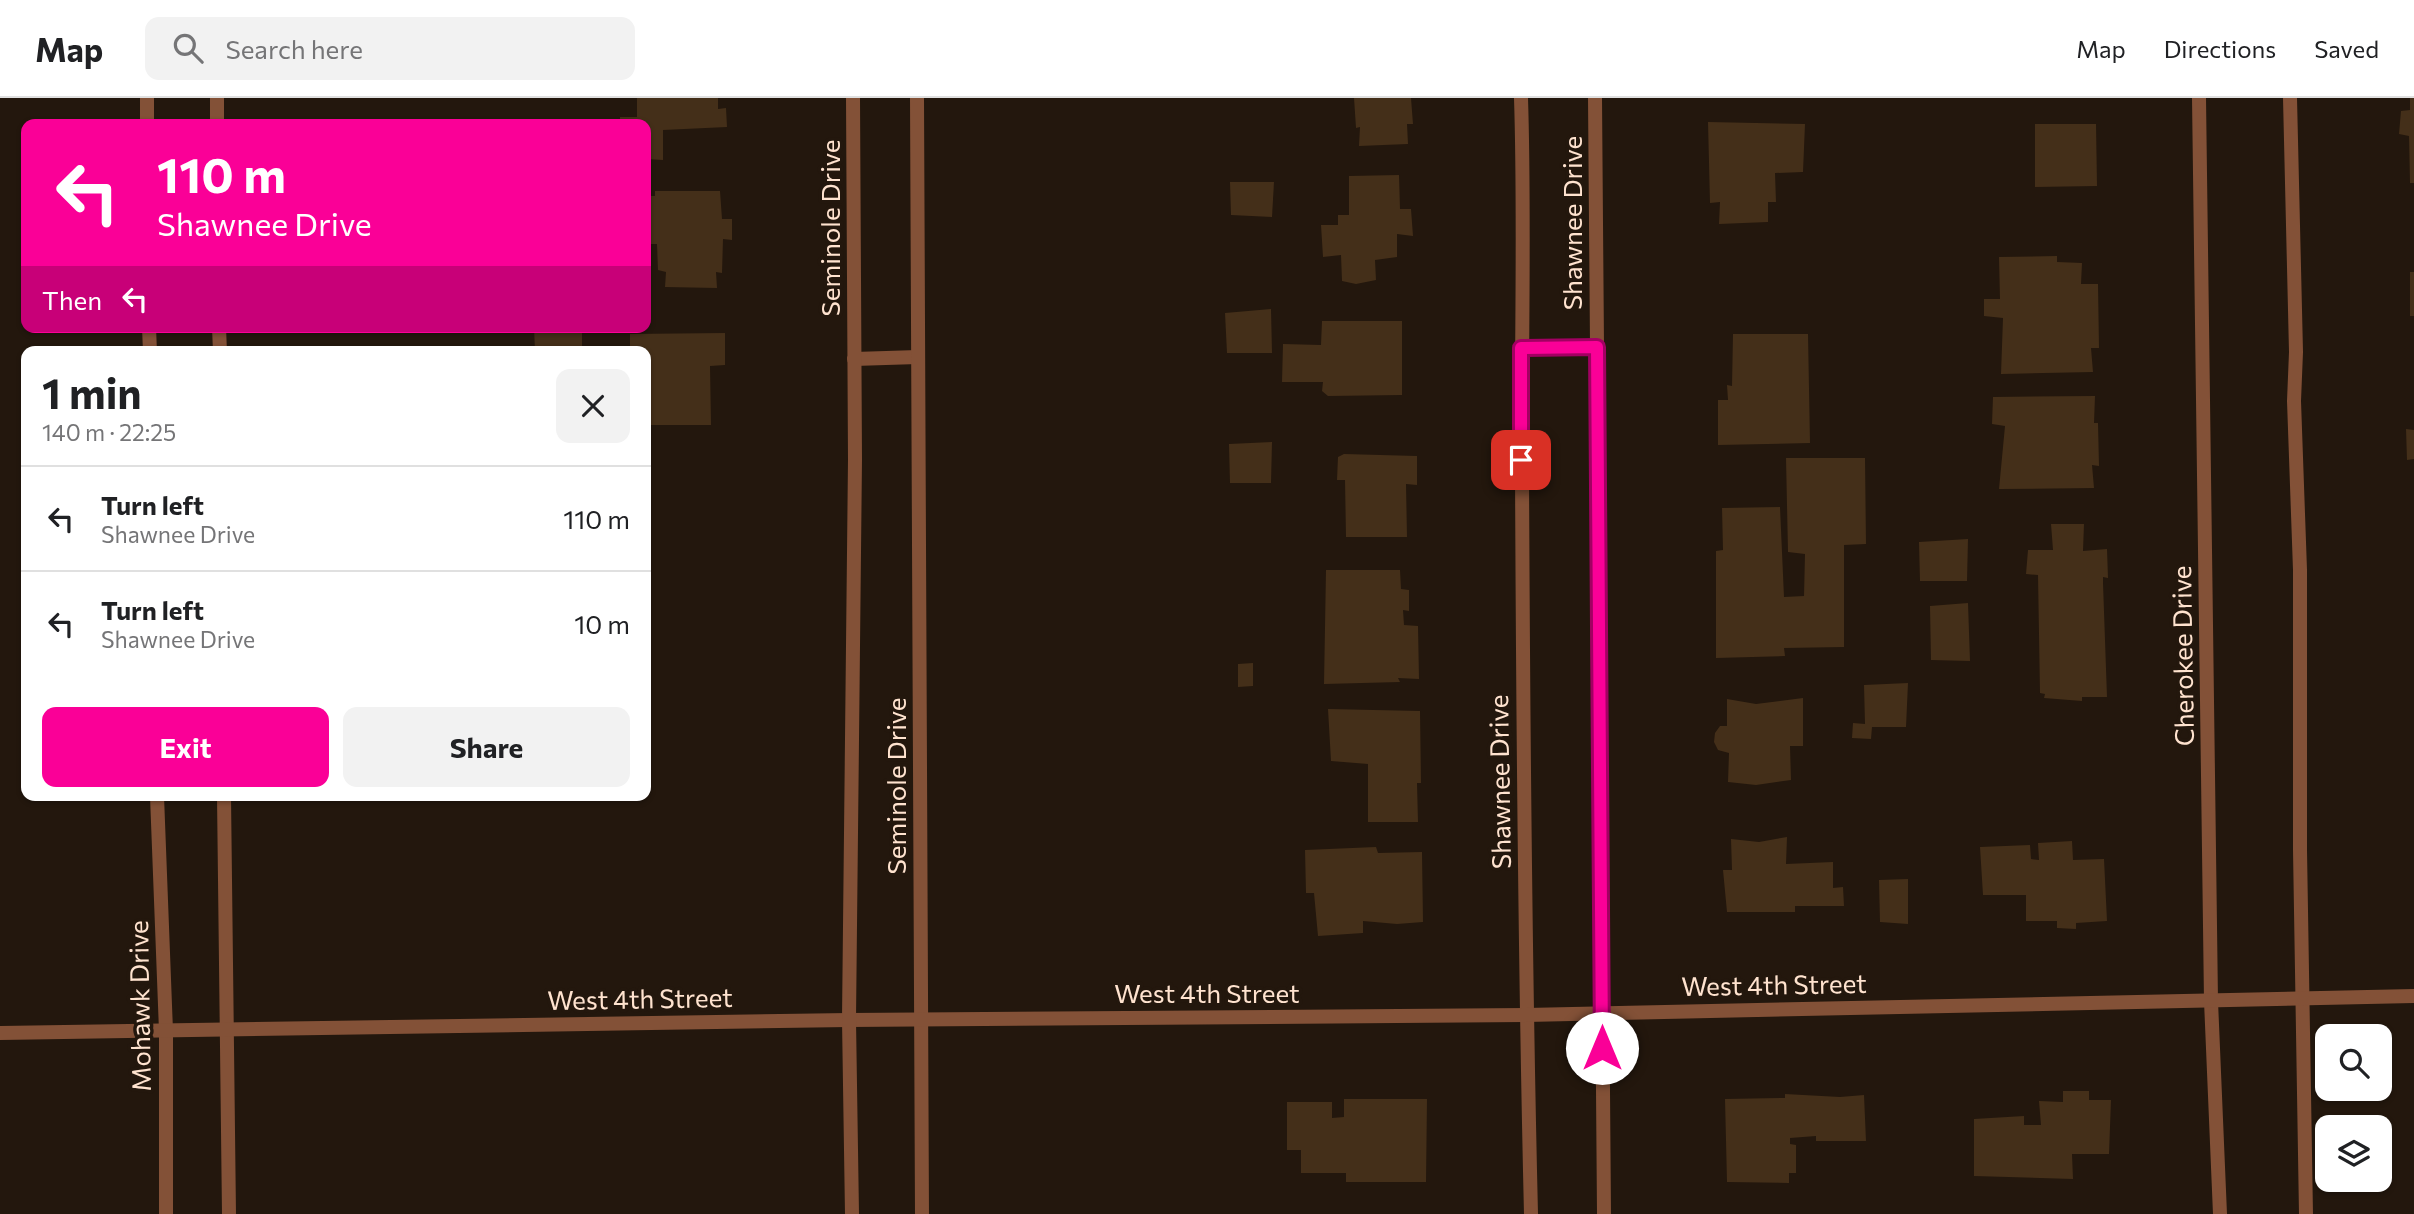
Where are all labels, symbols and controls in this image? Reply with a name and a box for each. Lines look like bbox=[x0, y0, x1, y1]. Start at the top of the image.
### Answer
search box bbox=[145, 17, 635, 80]
text: Map bbox=[35, 28, 103, 69]
icon: search bbox=[169, 29, 207, 67]
text: Search here bbox=[225, 33, 363, 64]
text: Map bbox=[2076, 34, 2126, 63]
text: Directions bbox=[2164, 34, 2276, 63]
text: Saved bbox=[2314, 34, 2379, 63]
street label: Shawnee Drive bbox=[1556, 136, 1587, 310]
street label: Seminole Drive bbox=[814, 140, 845, 316]
text: 110 m bbox=[157, 143, 286, 203]
icon: left bbox=[42, 147, 133, 238]
text: Shawnee Drive bbox=[157, 203, 372, 243]
icon: left bbox=[116, 280, 154, 318]
text: Then bbox=[42, 284, 102, 315]
text: 1 min bbox=[42, 366, 142, 418]
button: close bbox=[556, 369, 630, 443]
text: 140 m · 22:25 bbox=[42, 418, 176, 446]
pin bbox=[1491, 430, 1551, 490]
icon: arrive bbox=[1502, 441, 1540, 479]
text: Turn left bbox=[101, 489, 204, 520]
icon: left bbox=[42, 500, 80, 538]
text: 110 m bbox=[563, 503, 630, 534]
text: Shawnee Drive bbox=[101, 520, 255, 548]
street label: Cherokee Drive bbox=[2165, 565, 2199, 747]
text: Turn left bbox=[101, 594, 204, 625]
icon: left bbox=[42, 605, 80, 643]
text: 10 m bbox=[574, 608, 630, 639]
text: Shawnee Drive bbox=[101, 625, 255, 653]
street label: Shawnee Drive bbox=[1482, 695, 1516, 869]
street label: Seminole Drive bbox=[880, 698, 911, 874]
button: Exit bbox=[42, 707, 329, 787]
button: Share bbox=[343, 707, 630, 787]
street label: Mohawk Drive bbox=[122, 920, 156, 1092]
street label: West 4th Street bbox=[1681, 967, 1867, 1001]
street label: West 4th Street bbox=[1114, 977, 1300, 1008]
street label: West 4th Street bbox=[547, 981, 733, 1015]
position arrow bbox=[1565, 1011, 1639, 1085]
map controls bbox=[2315, 1024, 2392, 1192]
button: search bbox=[2315, 1024, 2392, 1101]
button: layers bbox=[2315, 1115, 2392, 1192]

